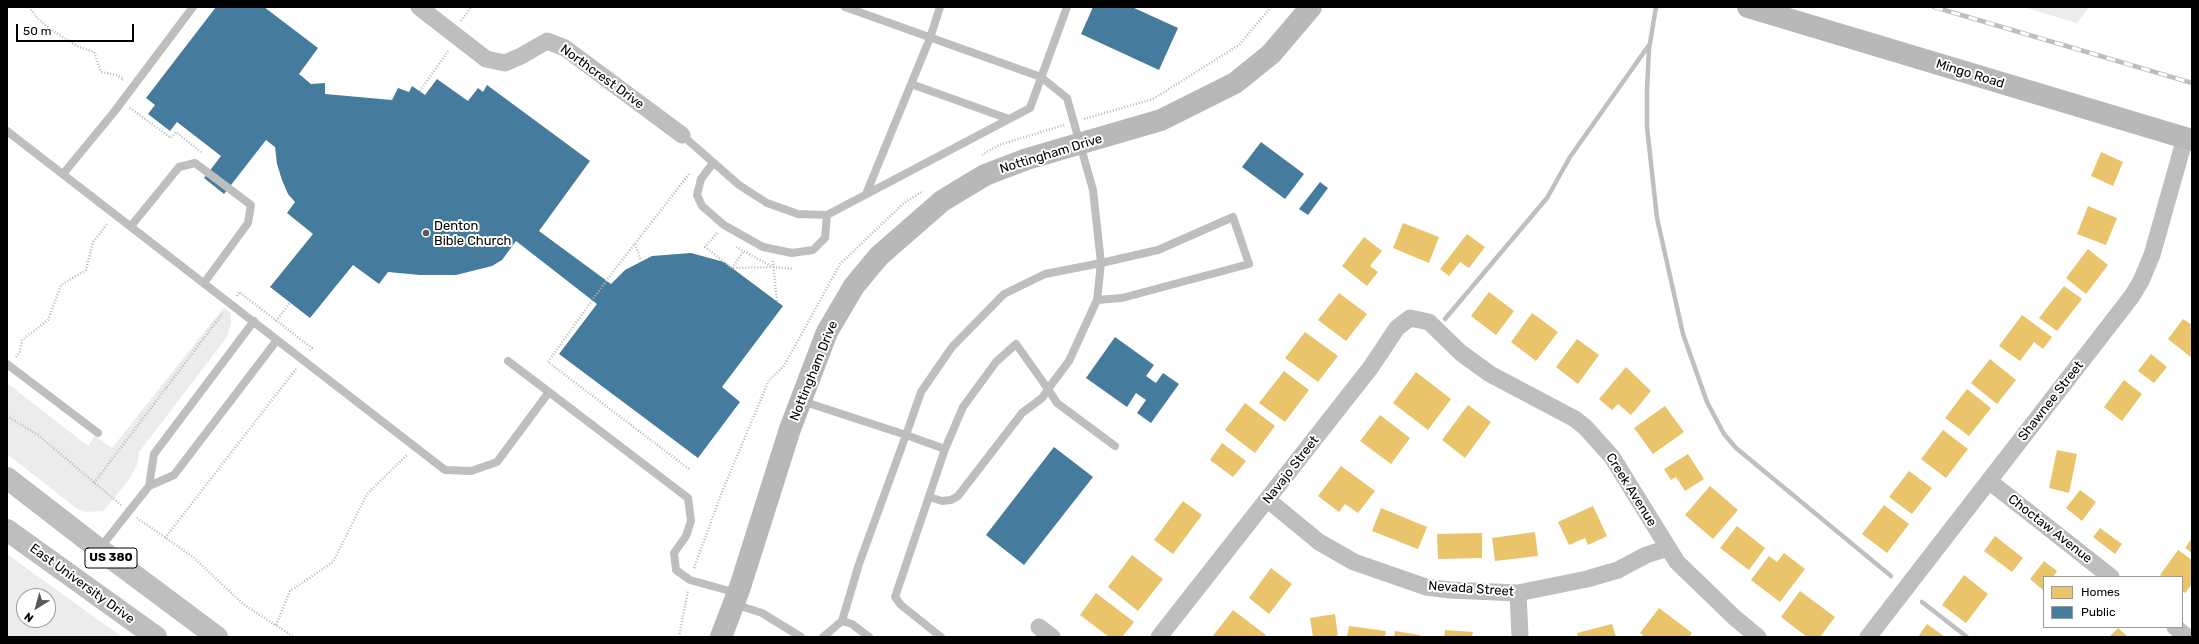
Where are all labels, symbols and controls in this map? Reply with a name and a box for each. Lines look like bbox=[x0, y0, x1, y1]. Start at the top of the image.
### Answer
scale bar bbox=[18, 16, 136, 42]
text: 50 m bbox=[23, 24, 51, 38]
street label: Northcrest Drive bbox=[557, 41, 647, 113]
street label: Mingo Road bbox=[1934, 56, 2006, 92]
street label: Nottingham Drive bbox=[998, 131, 1104, 177]
place label: Denton Bible Church bbox=[434, 218, 511, 249]
marker: Denton Bible Church bbox=[421, 228, 431, 238]
street label: Nottingham Drive bbox=[787, 319, 841, 423]
street label: Shawnee Street bbox=[2015, 358, 2087, 444]
street label: Navajo Street bbox=[1260, 433, 1322, 507]
street label: Creek Avenue bbox=[1602, 450, 1660, 530]
street label: Choctaw Avenue bbox=[2005, 491, 2095, 567]
street label: East University Drive bbox=[27, 541, 137, 627]
road number: US 380 bbox=[85, 548, 137, 568]
legend bbox=[2043, 576, 2183, 628]
street label: Nevada Street bbox=[1428, 578, 1514, 600]
text: Homes bbox=[2081, 585, 2120, 599]
north arrow bbox=[16, 588, 56, 628]
text: Public bbox=[2081, 605, 2116, 619]
text: N bbox=[22, 610, 36, 625]

